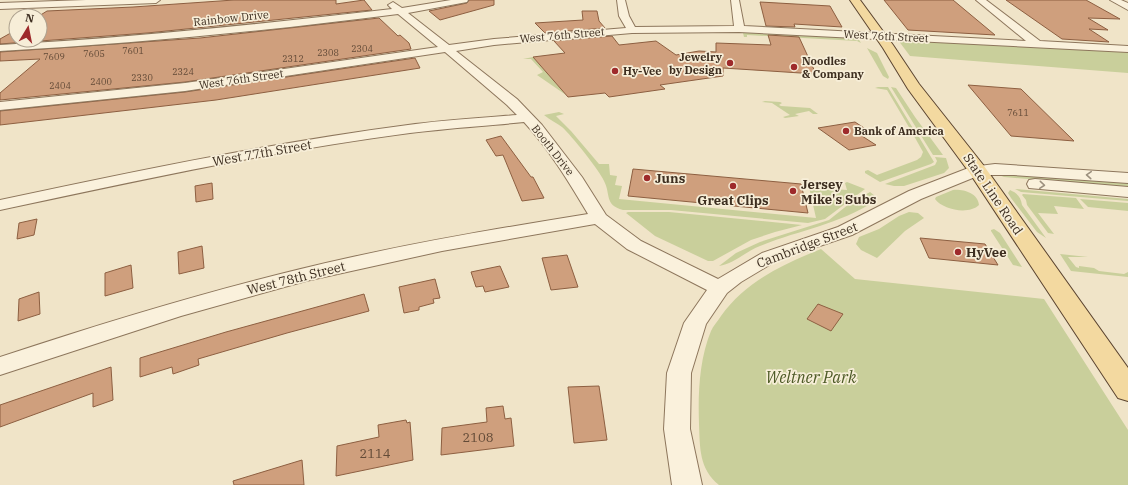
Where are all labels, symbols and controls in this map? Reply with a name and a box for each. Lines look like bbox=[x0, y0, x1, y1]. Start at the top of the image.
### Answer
street label: Rainbow Drive bbox=[193, 7, 269, 29]
north arrow bbox=[8, 8, 48, 48]
text: N bbox=[24, 11, 36, 26]
street label: West 76th Street bbox=[519, 24, 605, 46]
street label: West 76th Street bbox=[843, 27, 929, 45]
house number: 2304 bbox=[351, 43, 373, 54]
house number: 7601 bbox=[122, 45, 144, 56]
house number: 2308 bbox=[317, 47, 339, 58]
house number: 7605 bbox=[83, 48, 105, 59]
place label: Jewelry by Design bbox=[669, 50, 723, 77]
house number: 7609 bbox=[43, 51, 65, 62]
house number: 2312 bbox=[282, 53, 304, 64]
place label: Noodles & Company bbox=[802, 54, 865, 81]
marker: Jewelry by Design bbox=[725, 58, 735, 68]
marker: Noodles & Company bbox=[789, 62, 799, 72]
place label: Hy-Vee bbox=[623, 64, 662, 78]
house number: 2324 bbox=[172, 66, 194, 77]
street label: West 76th Street bbox=[198, 66, 284, 92]
marker: Hy-Vee bbox=[610, 66, 620, 76]
house number: 2330 bbox=[131, 72, 153, 83]
house number: 2400 bbox=[90, 76, 112, 87]
house number: 2404 bbox=[49, 80, 71, 91]
house number: 7611 bbox=[1007, 107, 1029, 118]
street label: Booth Drive bbox=[529, 122, 577, 178]
place label: Bank of America bbox=[854, 124, 944, 138]
marker: Bank of America bbox=[841, 126, 851, 136]
street label: West 77th Street bbox=[211, 136, 313, 170]
street label: State Line Road bbox=[959, 150, 1027, 238]
place label: Juns bbox=[655, 170, 686, 187]
one-way arrow bbox=[1086, 171, 1092, 180]
marker: Juns bbox=[642, 173, 652, 183]
place label: Jersey Mike's Subs bbox=[801, 176, 877, 208]
one-way arrow bbox=[1039, 180, 1045, 189]
marker: Great Clips bbox=[728, 181, 738, 191]
marker: Jersey Mike's Subs bbox=[788, 186, 798, 196]
place label: Great Clips bbox=[697, 192, 769, 209]
street label: Cambridge Street bbox=[754, 218, 860, 272]
place label: HyVee bbox=[966, 244, 1007, 261]
marker: HyVee bbox=[953, 247, 963, 257]
street label: West 78th Street bbox=[245, 257, 347, 298]
park label: Weltner Park bbox=[766, 367, 857, 387]
house number: 2108 bbox=[462, 429, 494, 446]
house number: 2114 bbox=[359, 445, 391, 462]

